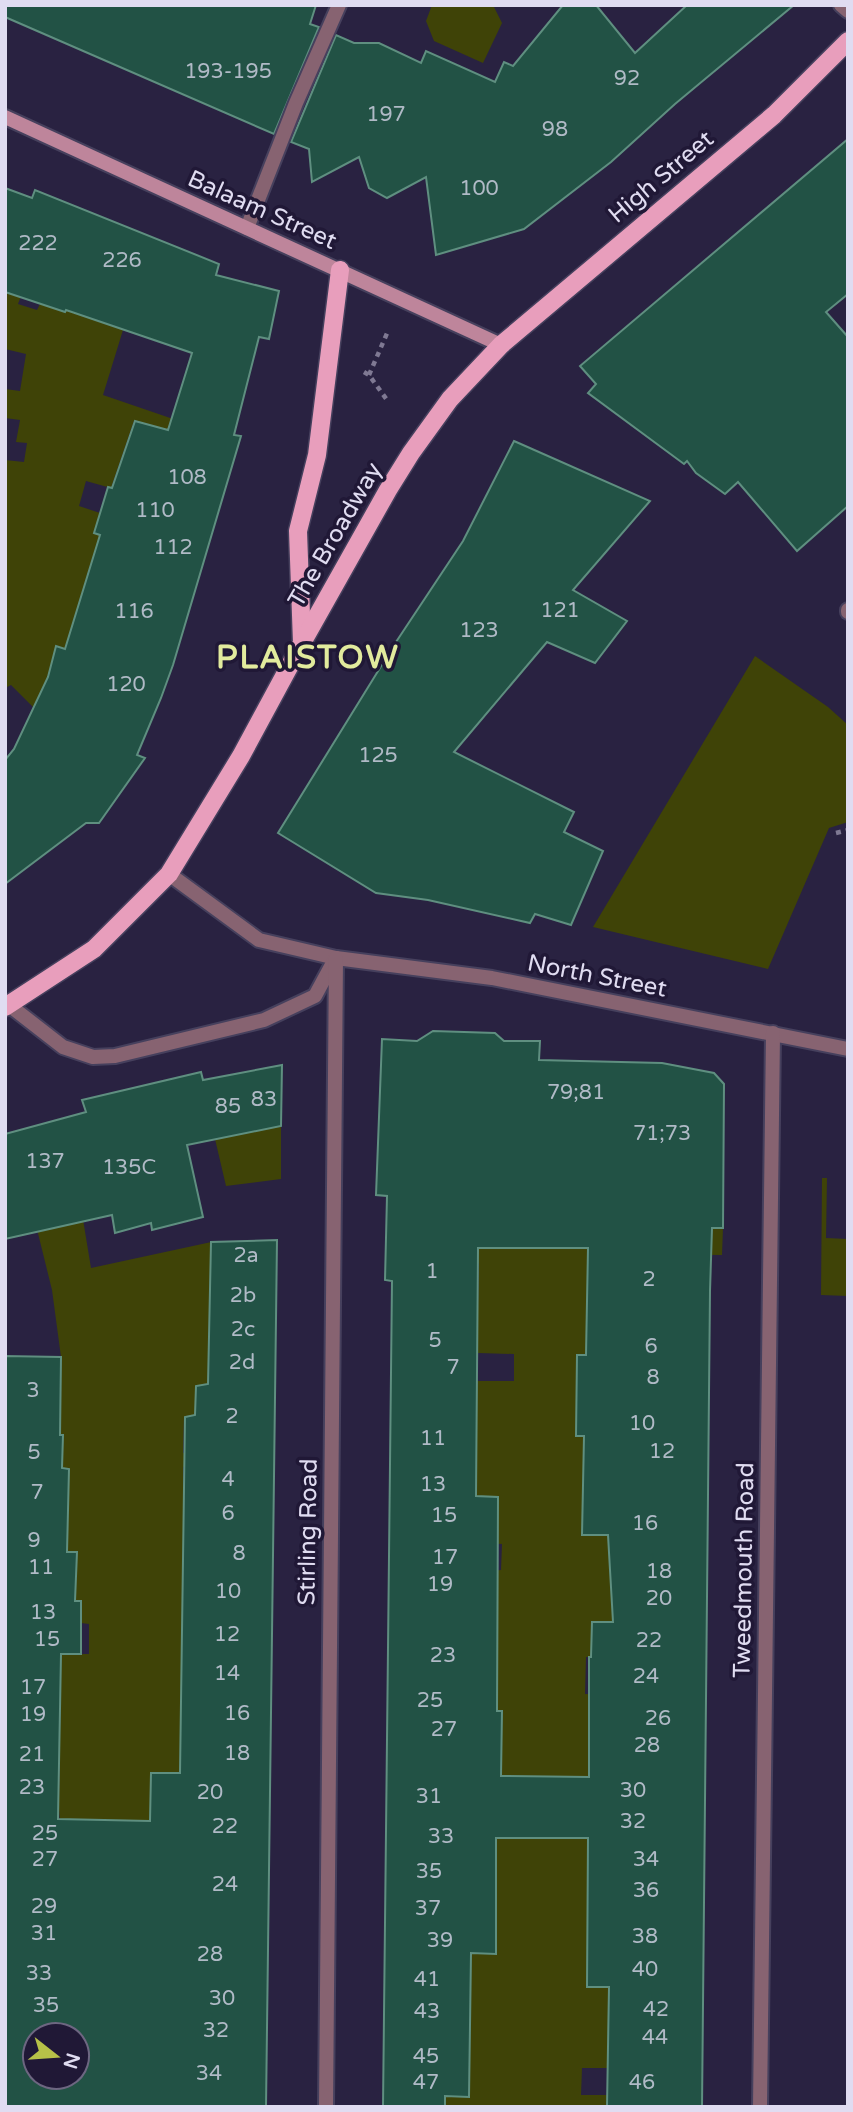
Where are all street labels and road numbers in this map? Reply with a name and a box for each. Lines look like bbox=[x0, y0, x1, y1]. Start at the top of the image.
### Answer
street label: High Street bbox=[602, 125, 720, 229]
street label: Balaam Street bbox=[183, 164, 341, 256]
street label: The Broadway bbox=[282, 457, 388, 613]
street label: North Street bbox=[525, 948, 669, 1004]
street label: Stirling Road bbox=[292, 1458, 324, 1606]
street label: Tweedmouth Road bbox=[728, 1462, 760, 1678]

